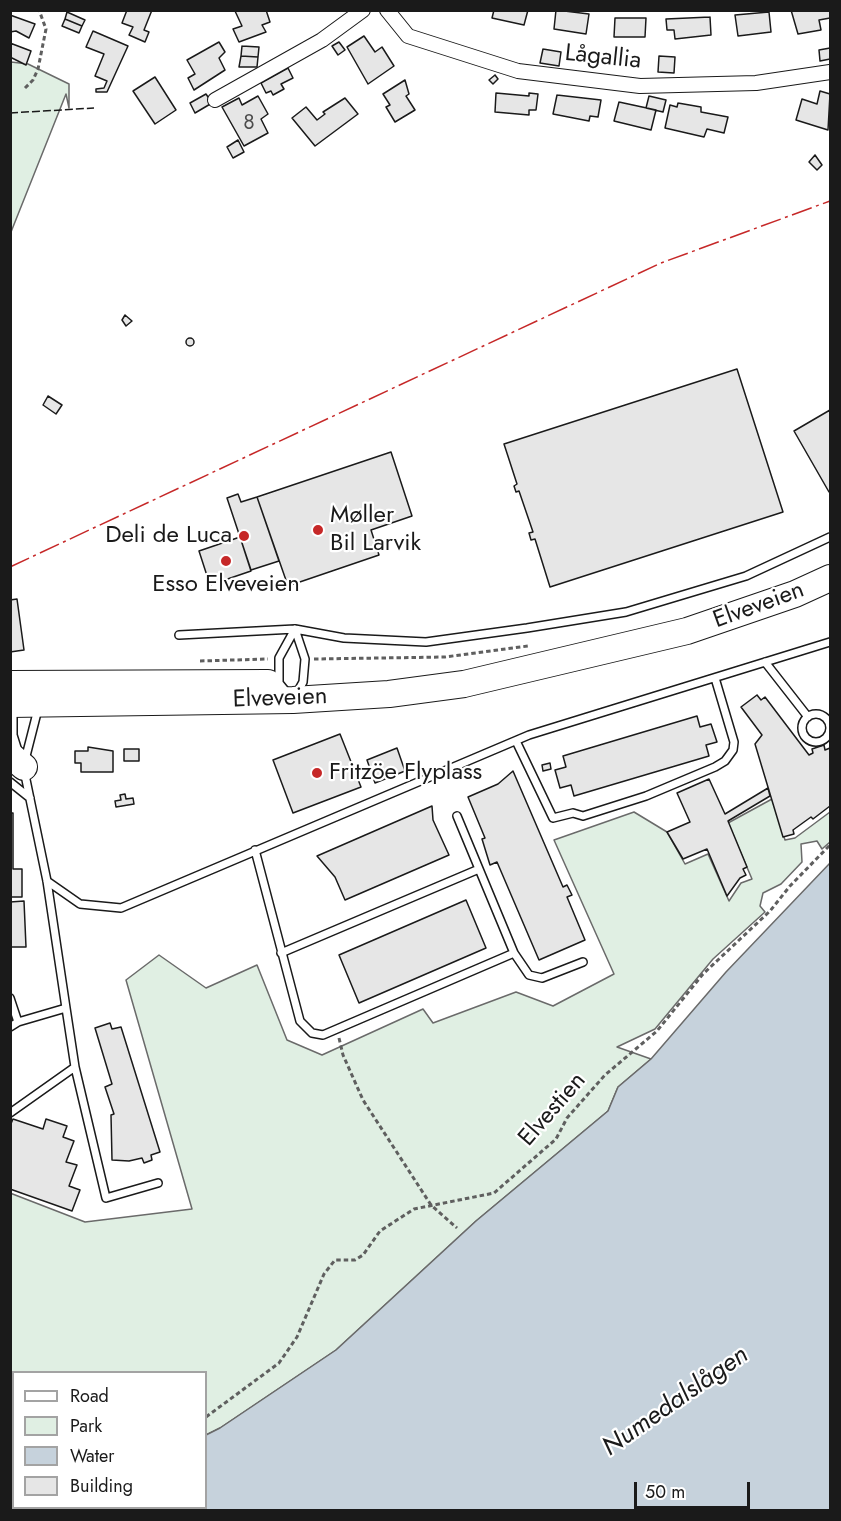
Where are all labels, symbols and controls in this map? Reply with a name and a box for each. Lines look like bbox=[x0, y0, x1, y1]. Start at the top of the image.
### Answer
street label: Lågallia bbox=[563, 40, 643, 76]
house number: 8 bbox=[243, 111, 255, 137]
place label: Møller Bil Larvik bbox=[330, 502, 421, 558]
place label: Deli de Luca bbox=[105, 522, 232, 550]
marker: Møller Bil Larvik bbox=[311, 523, 325, 537]
marker: Deli de Luca bbox=[237, 529, 251, 543]
marker: Esso Elveveien bbox=[219, 554, 233, 568]
place label: Esso Elveveien bbox=[152, 571, 300, 599]
street label: Elveveien bbox=[710, 576, 808, 636]
street label: Elveveien bbox=[232, 683, 328, 715]
place label: Fritzöe Flyplass bbox=[329, 759, 482, 787]
marker: Fritzöe Flyplass bbox=[310, 766, 324, 780]
street label: Elvestien bbox=[513, 1067, 593, 1153]
water label: Numedalslågen bbox=[597, 1340, 755, 1464]
legend bbox=[12, 1371, 207, 1509]
text: Road bbox=[70, 1383, 109, 1409]
text: Park bbox=[70, 1413, 102, 1439]
text: Water bbox=[70, 1443, 114, 1469]
scale bar bbox=[637, 1470, 752, 1508]
text: Building bbox=[70, 1473, 133, 1499]
text: 50 m bbox=[645, 1479, 685, 1505]

